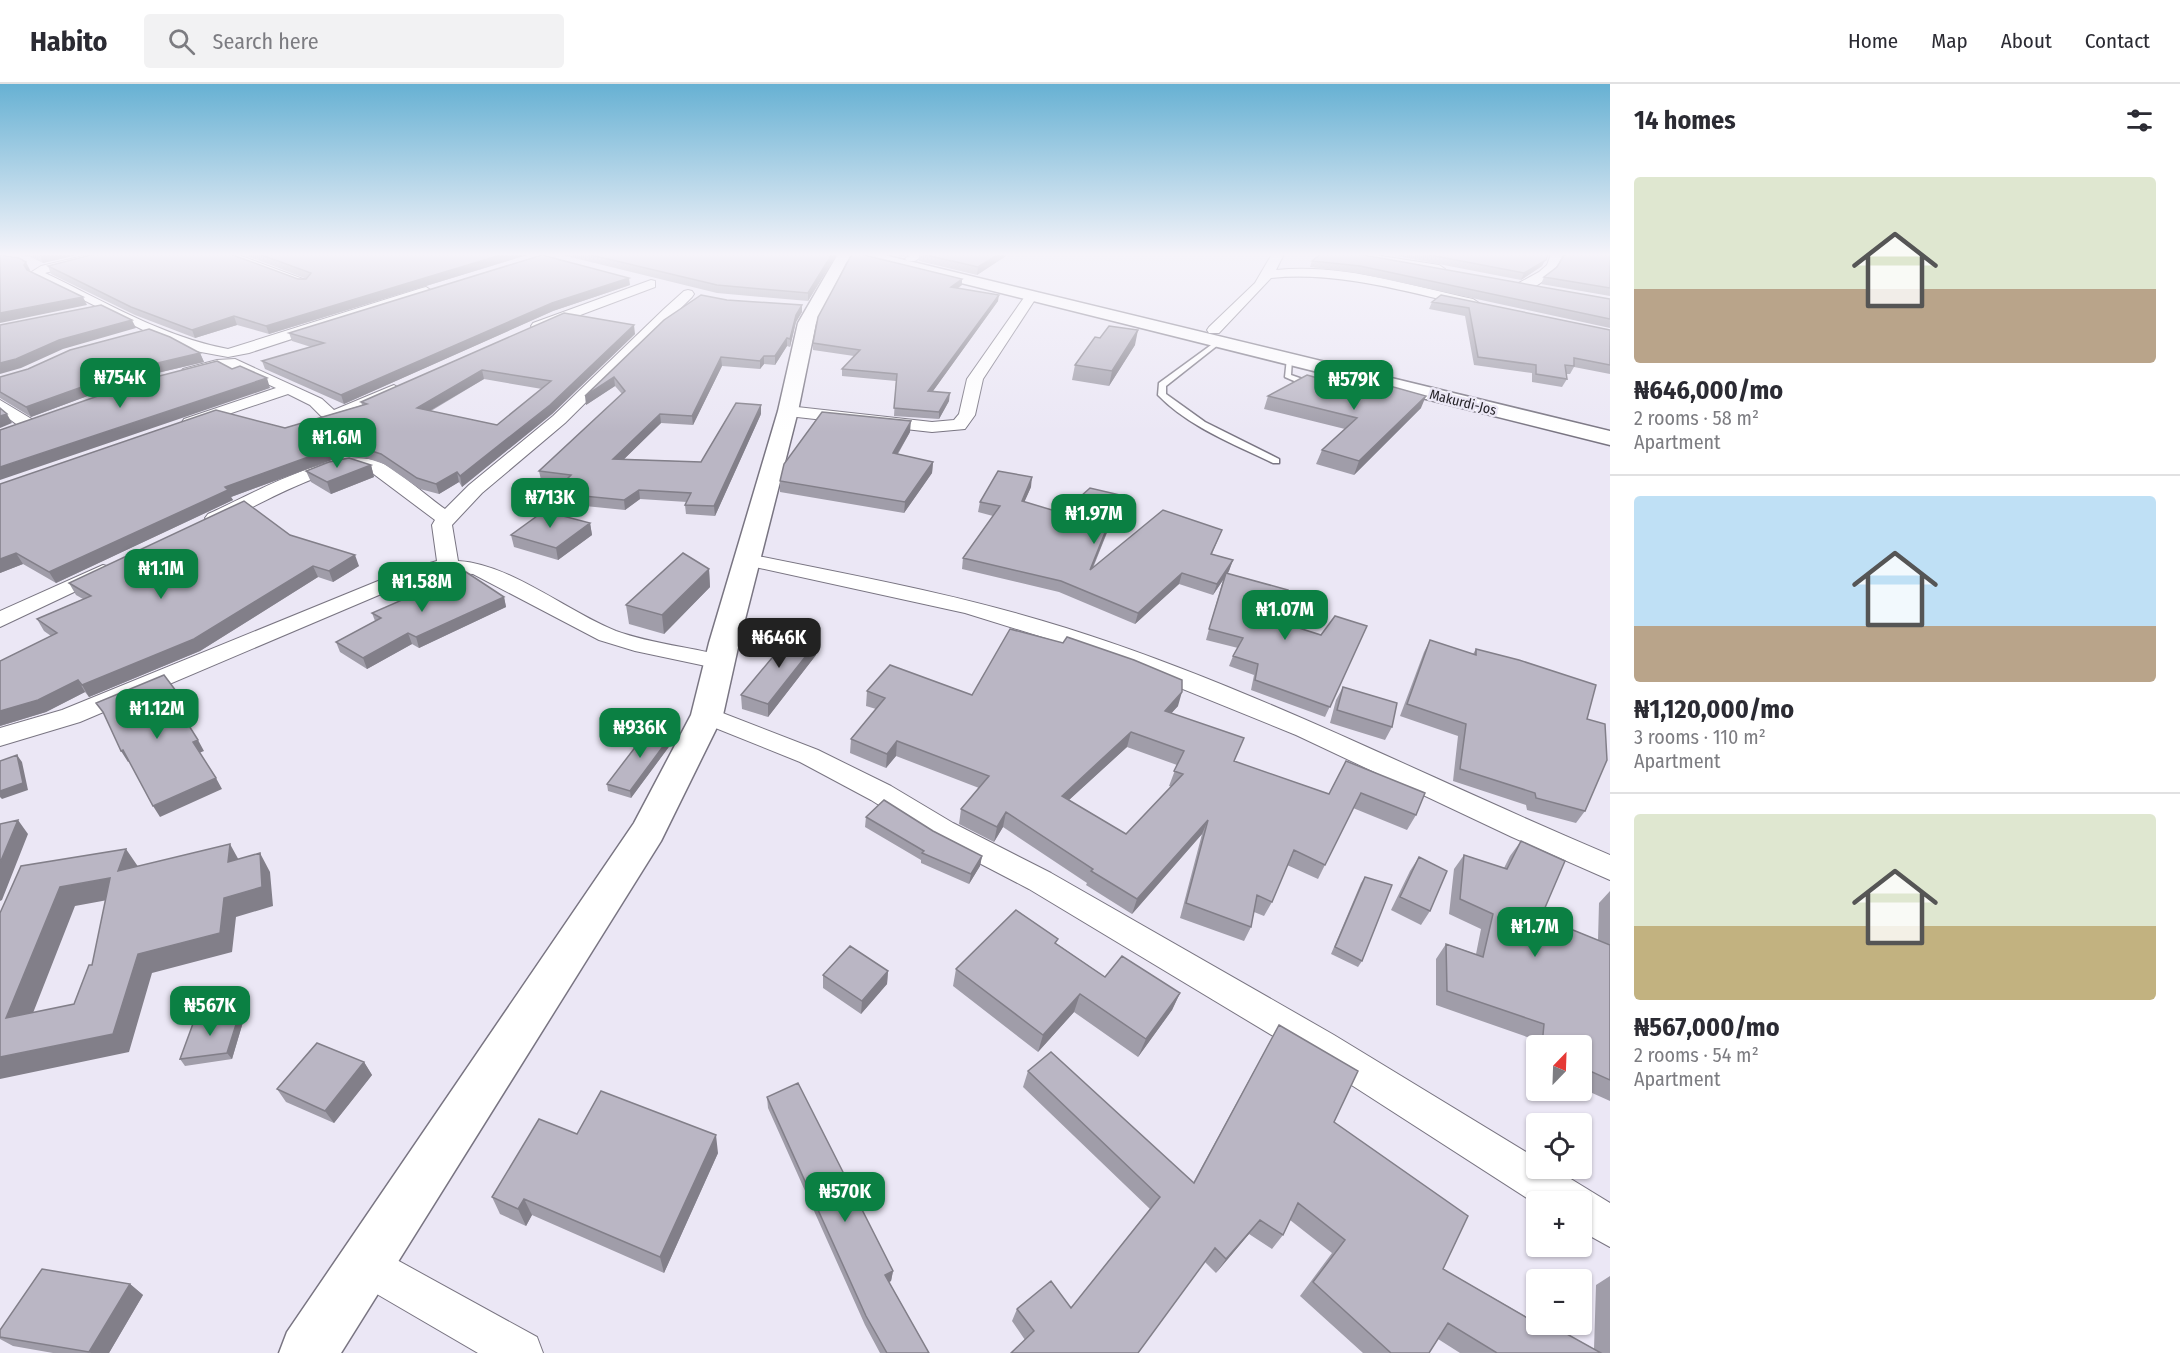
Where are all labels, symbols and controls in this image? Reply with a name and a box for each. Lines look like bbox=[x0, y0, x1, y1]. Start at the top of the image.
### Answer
search box bbox=[144, 14, 564, 68]
text: Habito bbox=[30, 25, 108, 58]
icon: search bbox=[165, 25, 198, 58]
text: Search here bbox=[213, 28, 319, 55]
text: Home bbox=[1848, 28, 1898, 54]
text: Map bbox=[1931, 28, 1968, 54]
text: About bbox=[2001, 28, 2052, 54]
text: Contact bbox=[2085, 28, 2150, 54]
icon: filters bbox=[2123, 104, 2156, 137]
text: 14 homes bbox=[1634, 105, 1736, 136]
icon: home bbox=[1841, 216, 1949, 324]
pin: ₦754K bbox=[78, 358, 162, 409]
pin: ₦579K bbox=[1312, 360, 1396, 411]
text: ₦754K bbox=[94, 365, 146, 389]
text: ₦579K bbox=[1328, 367, 1380, 391]
text: ₦646,000/mo bbox=[1634, 375, 1783, 406]
street label: Makurdi-Jos bbox=[1428, 386, 1498, 419]
text: 2 rooms · 58 m² bbox=[1634, 406, 1759, 430]
pin: ₦1.6M bbox=[295, 418, 379, 469]
text: ₦1.6M bbox=[312, 425, 362, 449]
text: Apartment bbox=[1634, 430, 1721, 454]
pin: ₦713K bbox=[508, 478, 592, 529]
text: ₦713K bbox=[525, 485, 575, 509]
pin: ₦1.97M bbox=[1045, 494, 1143, 545]
text: ₦1.97M bbox=[1065, 501, 1123, 525]
icon: home bbox=[1841, 535, 1949, 643]
pin: ₦1.1M bbox=[119, 549, 203, 600]
text: ₦1.1M bbox=[138, 556, 184, 580]
pin: ₦1.58M bbox=[373, 562, 471, 613]
text: ₦1.58M bbox=[392, 569, 452, 593]
pin: ₦1.07M bbox=[1236, 590, 1334, 641]
text: ₦1.07M bbox=[1256, 597, 1314, 621]
pin: ₦646K bbox=[737, 618, 821, 669]
text: ₦646K bbox=[752, 625, 806, 649]
pin: ₦1.12M bbox=[108, 689, 206, 740]
text: ₦1,120,000/mo bbox=[1634, 694, 1794, 725]
text: ₦1.12M bbox=[130, 696, 184, 720]
pin: ₦936K bbox=[598, 708, 682, 759]
text: ₦936K bbox=[613, 715, 667, 739]
text: 3 rooms · 110 m² bbox=[1634, 725, 1766, 749]
text: Apartment bbox=[1634, 749, 1721, 773]
icon: home bbox=[1841, 853, 1949, 961]
pin: ₦1.7M bbox=[1493, 907, 1577, 958]
text: ₦1.7M bbox=[1511, 914, 1559, 938]
pin: ₦567K bbox=[168, 986, 252, 1037]
text: ₦567K bbox=[184, 993, 236, 1017]
text: ₦567,000/mo bbox=[1634, 1012, 1780, 1043]
north arrow bbox=[1526, 1035, 1592, 1101]
map controls bbox=[1526, 1035, 1592, 1335]
text: 2 rooms · 54 m² bbox=[1634, 1043, 1759, 1067]
text: Apartment bbox=[1634, 1067, 1721, 1091]
button: locate bbox=[1526, 1113, 1592, 1179]
pin: ₦570K bbox=[803, 1172, 887, 1223]
text: ₦570K bbox=[819, 1179, 871, 1203]
button: + bbox=[1526, 1191, 1592, 1257]
button: − bbox=[1526, 1269, 1592, 1335]

